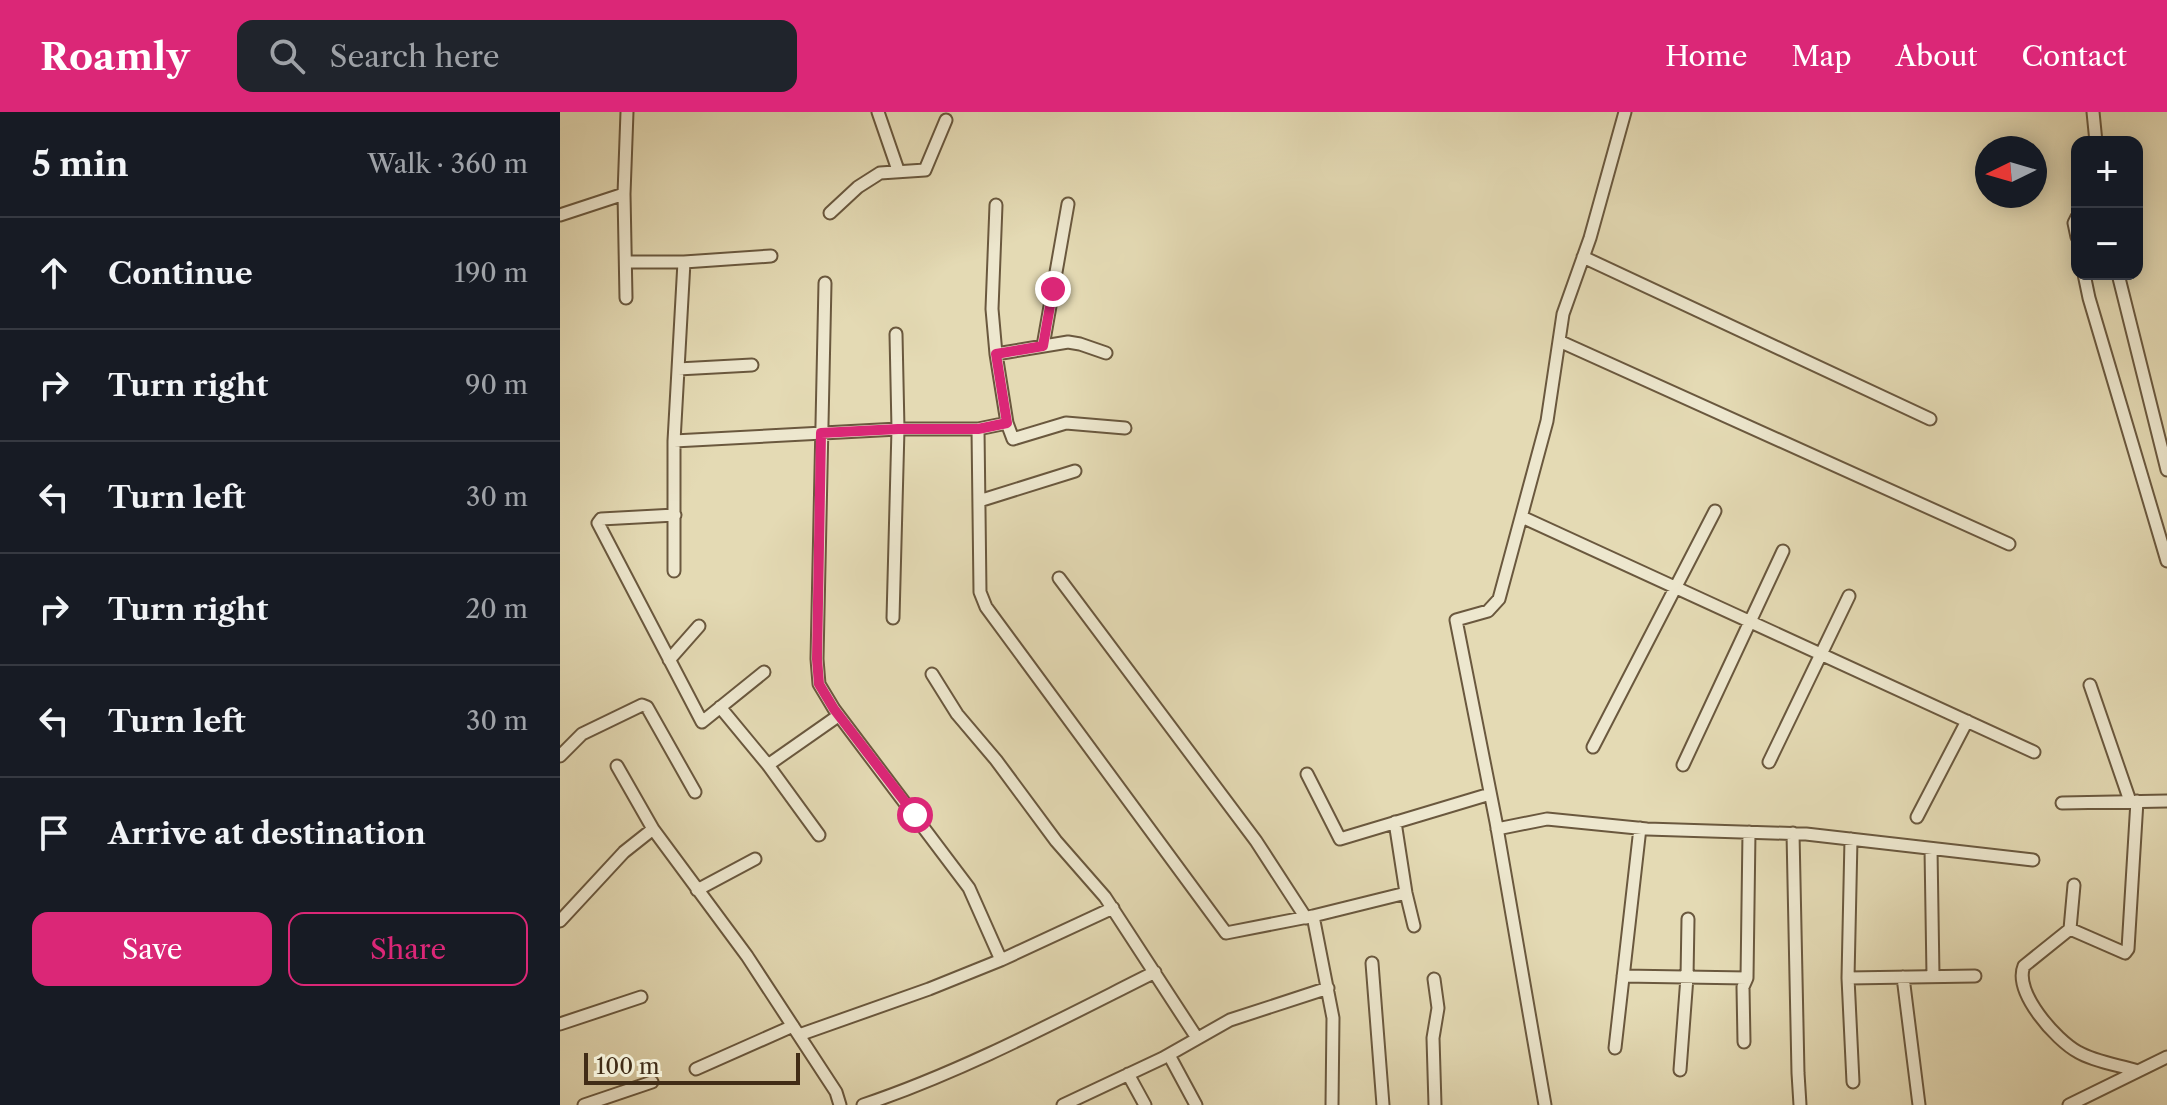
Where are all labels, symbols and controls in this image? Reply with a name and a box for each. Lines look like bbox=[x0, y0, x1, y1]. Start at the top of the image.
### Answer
search box bbox=[237, 20, 797, 92]
text: Roamly bbox=[40, 33, 189, 80]
icon: search bbox=[265, 34, 309, 78]
text: Search here bbox=[329, 38, 499, 75]
text: Home bbox=[1665, 39, 1747, 73]
text: Map bbox=[1791, 39, 1851, 73]
text: About bbox=[1895, 39, 1977, 73]
text: Contact bbox=[2021, 39, 2127, 73]
north arrow bbox=[1975, 136, 2047, 208]
map controls bbox=[2071, 136, 2143, 280]
button: + bbox=[2071, 136, 2143, 208]
text: 5 min bbox=[32, 143, 129, 185]
text: Walk · 360 m bbox=[368, 148, 528, 180]
button: − bbox=[2071, 208, 2143, 280]
icon: ahead bbox=[32, 251, 76, 295]
text: Continue bbox=[108, 255, 253, 292]
text: 190 m bbox=[454, 257, 528, 289]
route end bbox=[1035, 271, 1071, 307]
icon: right bbox=[32, 363, 76, 407]
text: Turn right bbox=[108, 367, 268, 404]
text: 90 m bbox=[465, 369, 528, 401]
icon: left bbox=[32, 475, 76, 519]
text: Turn left bbox=[108, 479, 245, 516]
text: 30 m bbox=[466, 481, 528, 513]
icon: right bbox=[32, 587, 76, 631]
text: Turn right bbox=[108, 591, 268, 628]
text: 20 m bbox=[465, 593, 528, 625]
icon: left bbox=[32, 699, 76, 743]
text: Turn left bbox=[108, 703, 245, 740]
text: 30 m bbox=[466, 705, 528, 737]
route start bbox=[897, 797, 933, 833]
icon: arrive bbox=[32, 811, 76, 855]
text: Arrive at destination bbox=[108, 815, 426, 852]
button: Save bbox=[32, 912, 272, 986]
button: Share bbox=[288, 912, 528, 986]
scale bar bbox=[584, 1049, 800, 1085]
text: 100 m bbox=[596, 1053, 659, 1080]

